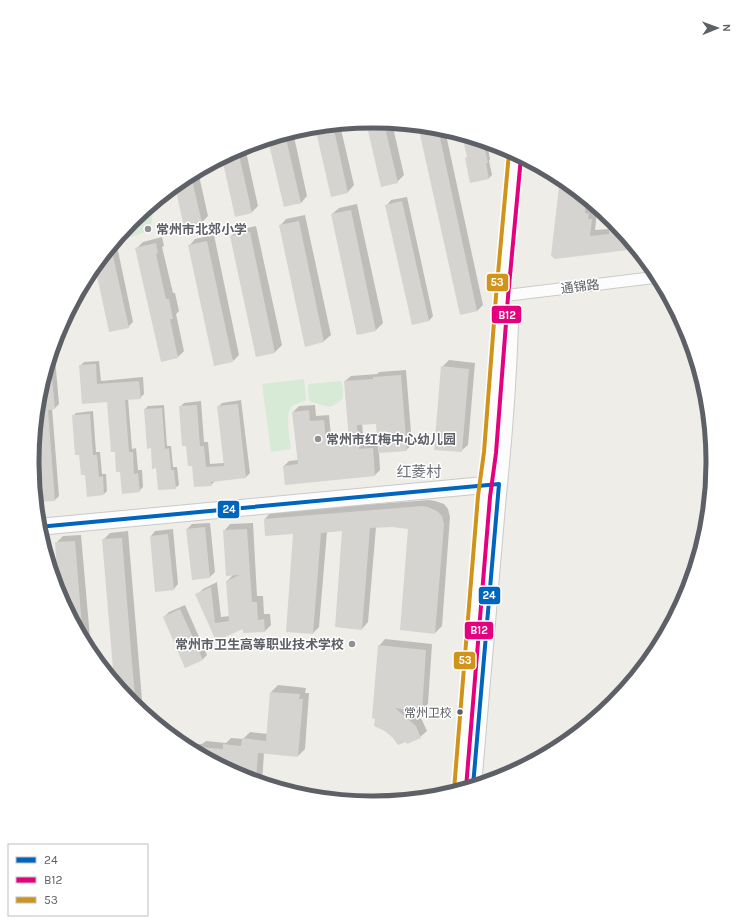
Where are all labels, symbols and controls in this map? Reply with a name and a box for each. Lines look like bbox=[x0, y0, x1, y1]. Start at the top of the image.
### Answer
north arrow bbox=[697, 8, 737, 48]
text: N bbox=[720, 24, 733, 32]
place label: 常州市北郊小学 bbox=[156, 222, 247, 237]
marker: 常州市北郊小学 bbox=[143, 224, 153, 234]
line badge: 53 bbox=[486, 273, 509, 292]
text: 53 bbox=[490, 276, 504, 289]
street label: 通锦路 bbox=[560, 277, 600, 296]
line badge: B12 bbox=[491, 305, 522, 324]
text: B12 bbox=[498, 309, 516, 322]
place label: 常州市红梅中心幼儿园 bbox=[326, 432, 456, 447]
marker: 常州市红梅中心幼儿园 bbox=[313, 434, 323, 444]
district label: 红菱村 bbox=[396, 463, 442, 481]
line badge: 24 bbox=[217, 500, 240, 519]
text: 24 bbox=[222, 503, 236, 516]
line badge: 24 bbox=[478, 586, 501, 605]
text: 24 bbox=[482, 589, 496, 602]
line badge: B12 bbox=[464, 621, 494, 640]
text: B12 bbox=[470, 624, 488, 637]
place label: 常州市卫生高等职业技术学校 bbox=[175, 637, 344, 652]
marker: 常州市卫生高等职业技术学校 bbox=[347, 639, 357, 649]
line badge: 53 bbox=[453, 651, 476, 670]
text: 53 bbox=[458, 654, 472, 667]
place label: 常州卫校 bbox=[404, 706, 452, 720]
marker: 常州卫校 bbox=[455, 707, 465, 717]
legend bbox=[8, 844, 148, 916]
text: 24 bbox=[44, 853, 58, 867]
text: B12 bbox=[44, 873, 62, 887]
text: 53 bbox=[44, 893, 58, 907]

